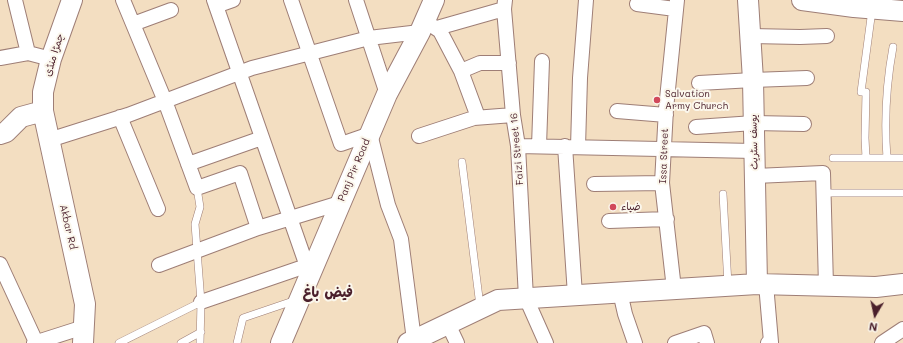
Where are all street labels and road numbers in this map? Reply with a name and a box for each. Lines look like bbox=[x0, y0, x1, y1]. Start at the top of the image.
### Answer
street label: چمڑا منڈی bbox=[42, 32, 66, 78]
street label: Faizi Street 16 bbox=[508, 112, 526, 186]
street label: یوسف سٹریٹ bbox=[748, 114, 760, 170]
street label: Issa Street bbox=[657, 128, 671, 184]
street label: Panj Pir Road bbox=[335, 137, 373, 203]
street label: Akbar Rd bbox=[57, 203, 79, 251]

